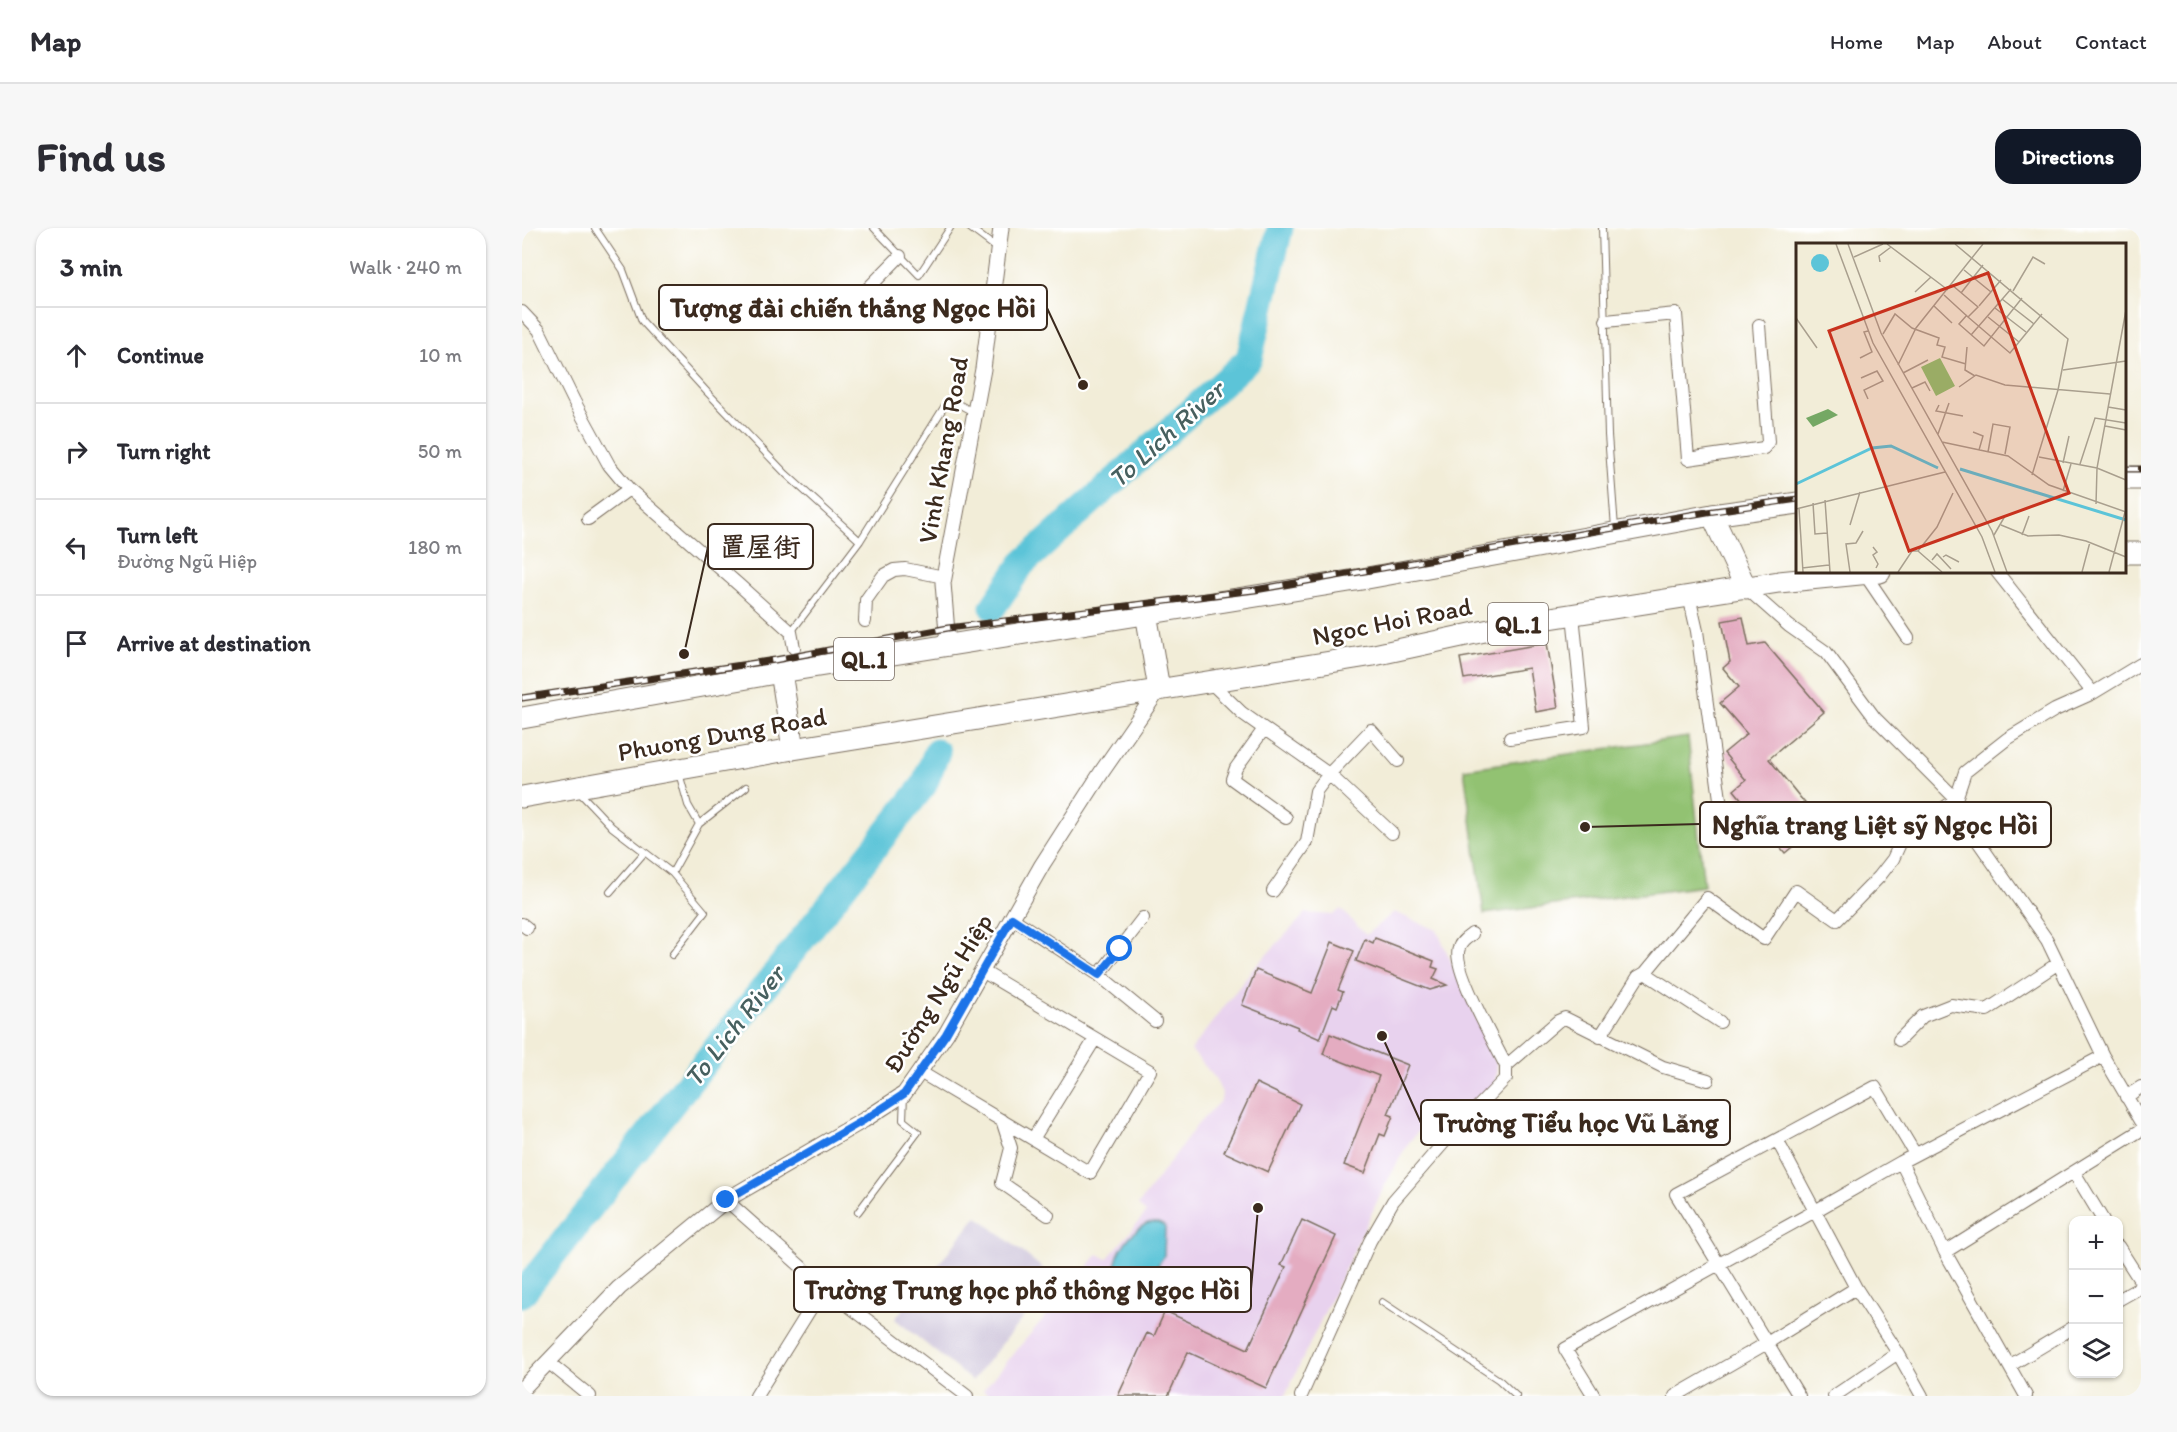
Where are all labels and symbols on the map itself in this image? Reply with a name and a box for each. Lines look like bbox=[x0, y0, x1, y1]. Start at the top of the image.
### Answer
inset map bbox=[1796, 243, 2126, 573]
callout: Tượng đài chiến thắng Ngọc Hồi bbox=[659, 285, 1047, 330]
text: Tượng đài chiến thắng Ngọc Hồi bbox=[669, 291, 1036, 324]
street label: Vinh Khang Road bbox=[911, 354, 975, 546]
water label: To Lich River bbox=[1101, 371, 1233, 495]
callout: 置屋街 bbox=[708, 524, 813, 569]
text: 置屋街 bbox=[720, 530, 801, 563]
street label: Ngoc Hoi Road bbox=[1309, 590, 1475, 652]
road number: QL.1 bbox=[1488, 603, 1548, 645]
road number: QL.1 bbox=[834, 638, 894, 680]
street label: Phuong Dung Road bbox=[615, 700, 829, 768]
callout: Nghĩa trang Liệt sỹ Ngọc Hồi bbox=[1700, 802, 2051, 847]
text: Nghĩa trang Liệt sỹ Ngọc Hồi bbox=[1712, 808, 2038, 841]
street label: Đường Ngũ Hiệp bbox=[876, 907, 1000, 1079]
route start bbox=[1106, 935, 1132, 961]
water label: To Lich River bbox=[676, 956, 794, 1093]
callout: Trường Tiểu học Vũ Lăng bbox=[1421, 1100, 1730, 1145]
text: Trường Tiểu học Vũ Lăng bbox=[1433, 1106, 1720, 1139]
route end bbox=[712, 1186, 738, 1212]
callout: Trường Trung học phổ thông Ngọc Hồi bbox=[794, 1267, 1251, 1312]
text: Trường Trung học phổ thông Ngọc Hồi bbox=[803, 1273, 1240, 1306]

